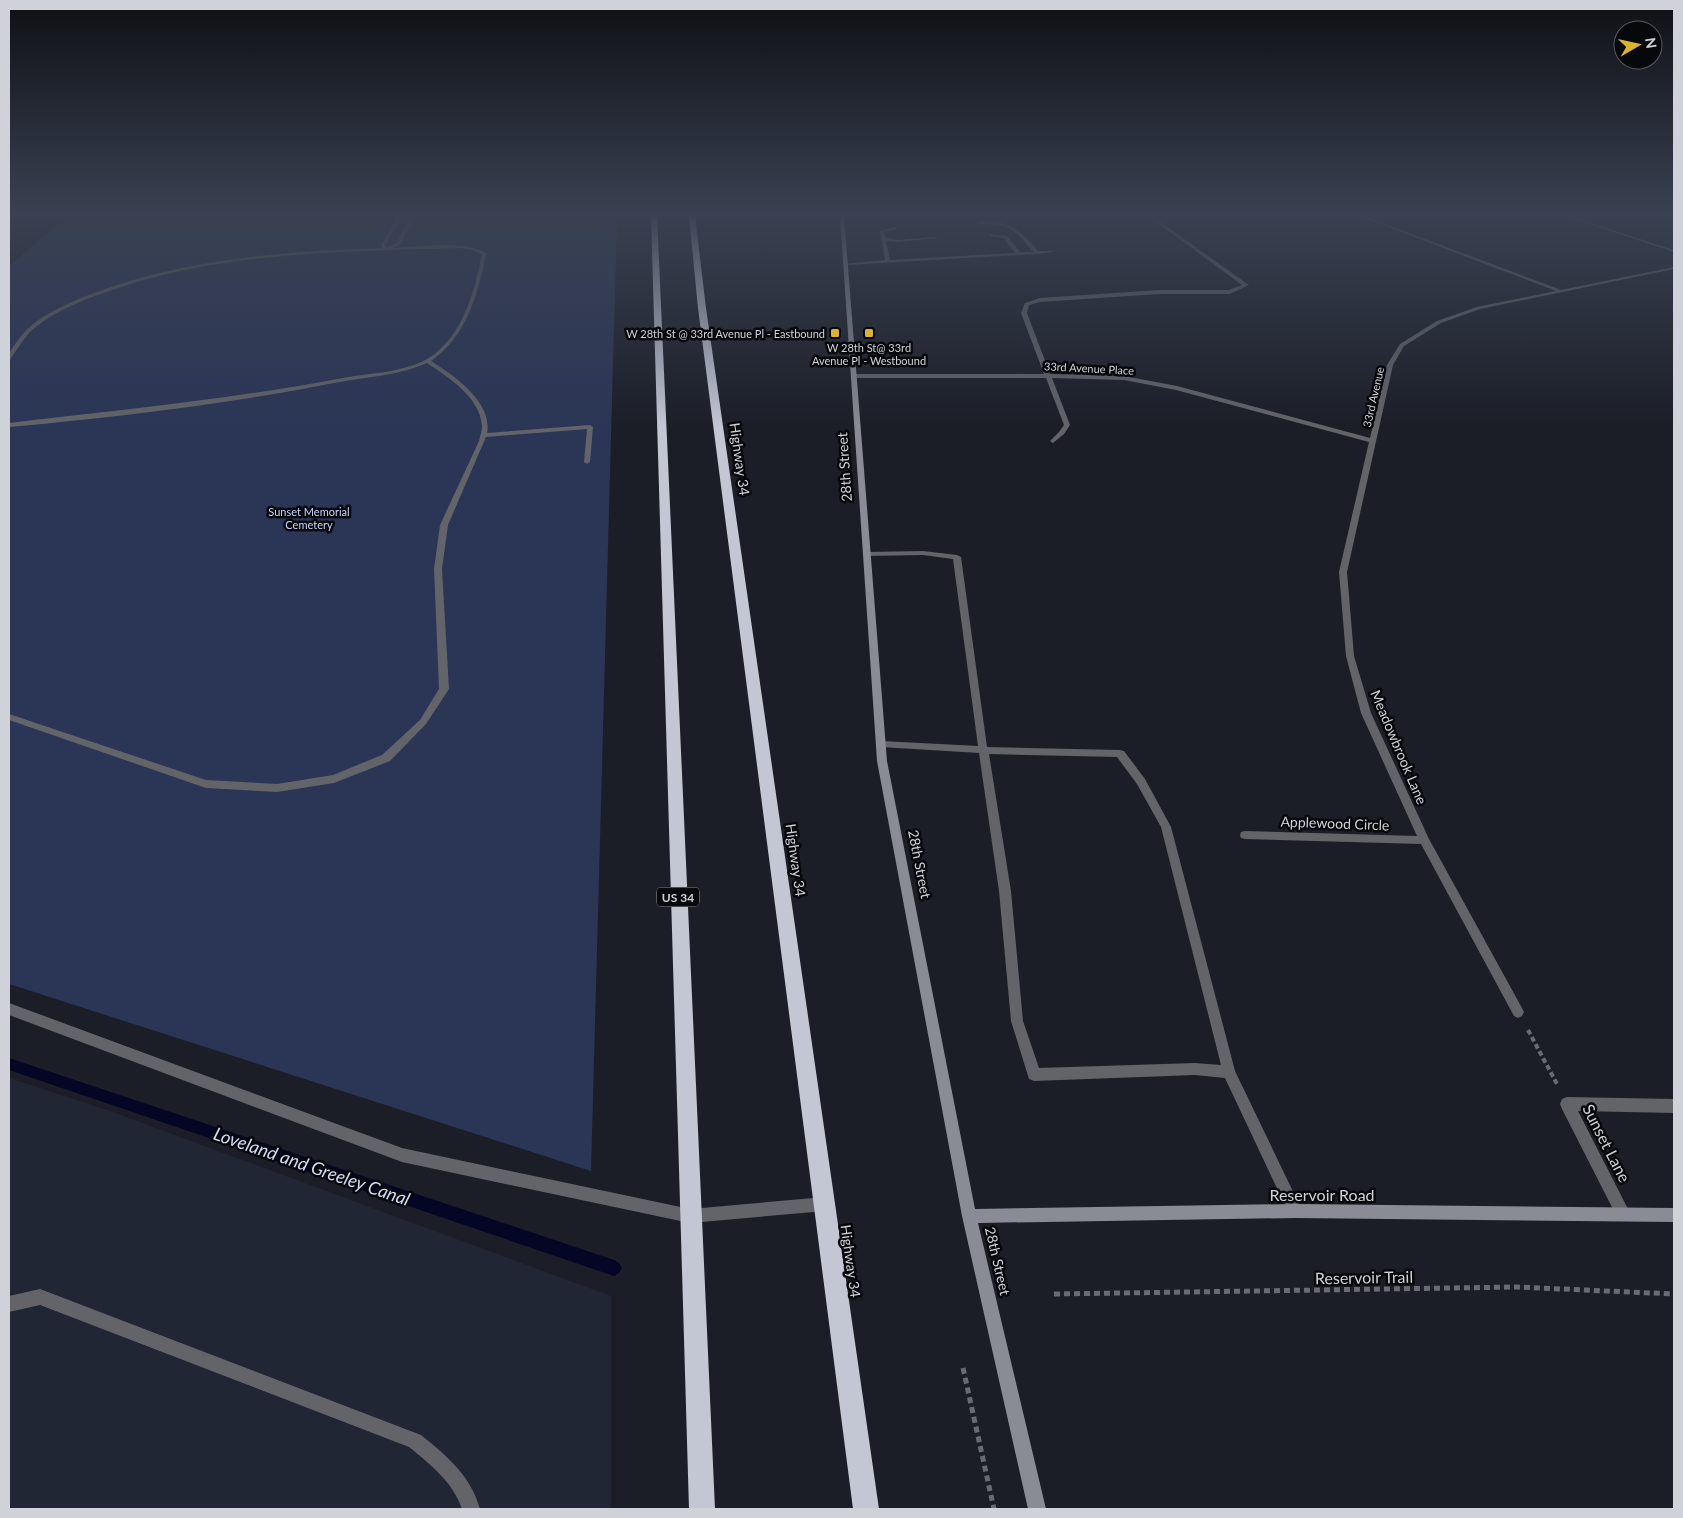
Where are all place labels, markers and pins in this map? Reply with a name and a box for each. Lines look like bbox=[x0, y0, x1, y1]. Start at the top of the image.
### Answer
place label: W 28th St @ 33rd Avenue Pl - Eastbound bbox=[626, 327, 825, 340]
marker: W 28th St @ 33rd Avenue Pl - Eastbound bbox=[829, 327, 841, 339]
marker: W 28th St@ 33rd Avenue Pl - Westbound bbox=[863, 327, 875, 339]
place label: W 28th St@ 33rd Avenue Pl - Westbound bbox=[812, 341, 926, 367]

